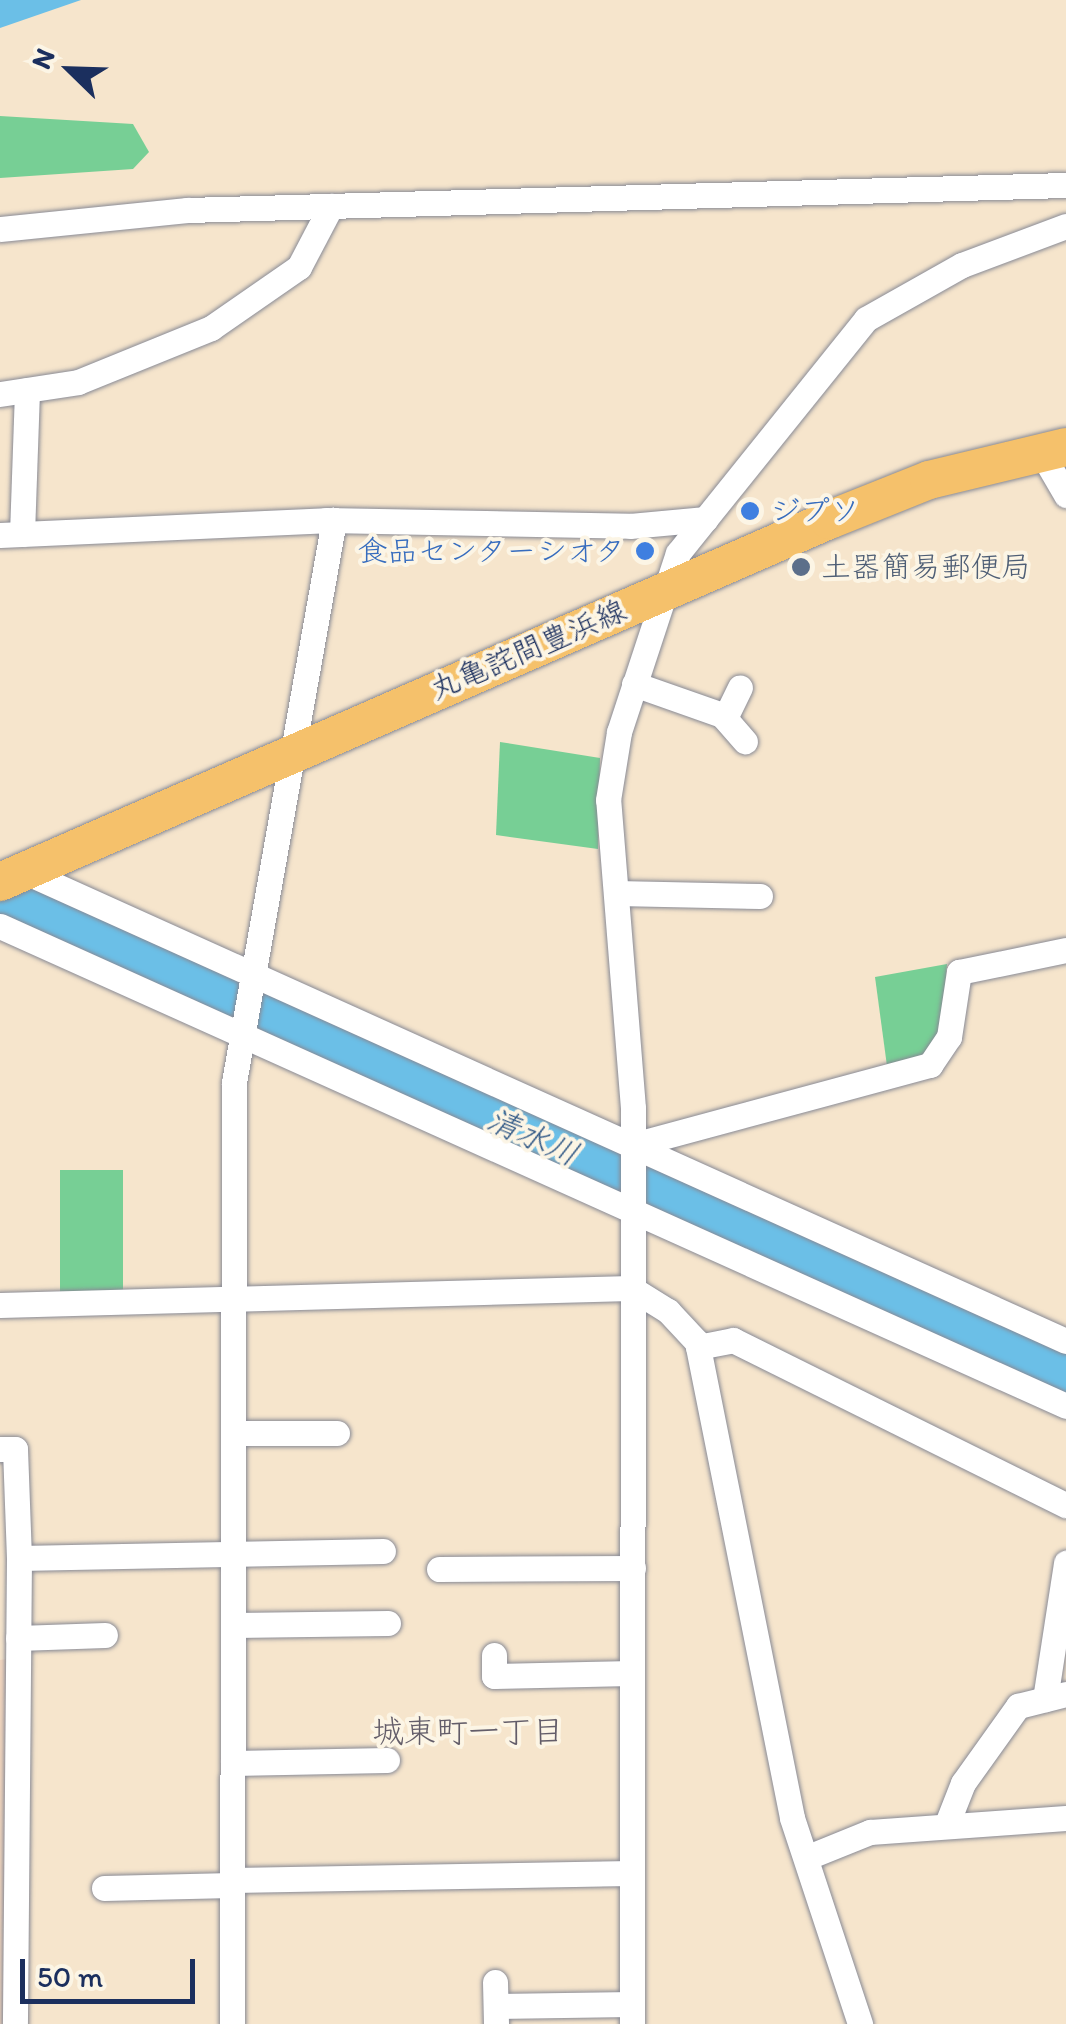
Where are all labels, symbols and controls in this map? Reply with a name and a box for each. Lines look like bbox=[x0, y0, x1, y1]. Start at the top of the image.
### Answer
north arrow bbox=[20, 20, 120, 120]
text: N bbox=[23, 43, 62, 74]
place label: ジプソ bbox=[770, 493, 860, 529]
marker: ジプソ bbox=[739, 500, 761, 522]
place label: 食品センターシオタ bbox=[355, 533, 625, 569]
marker: 食品センターシオタ bbox=[634, 540, 656, 562]
place label: 土器簡易郵便局 bbox=[821, 549, 1031, 585]
marker: 土器簡易郵便局 bbox=[790, 556, 812, 578]
street label: 丸亀詫間豊浜線 bbox=[424, 592, 632, 708]
water label: 清水川 bbox=[481, 1100, 585, 1174]
district label: 城東町一丁目 bbox=[372, 1712, 564, 1750]
scale bar bbox=[25, 1939, 200, 2001]
text: 50 m bbox=[37, 1958, 103, 1995]

